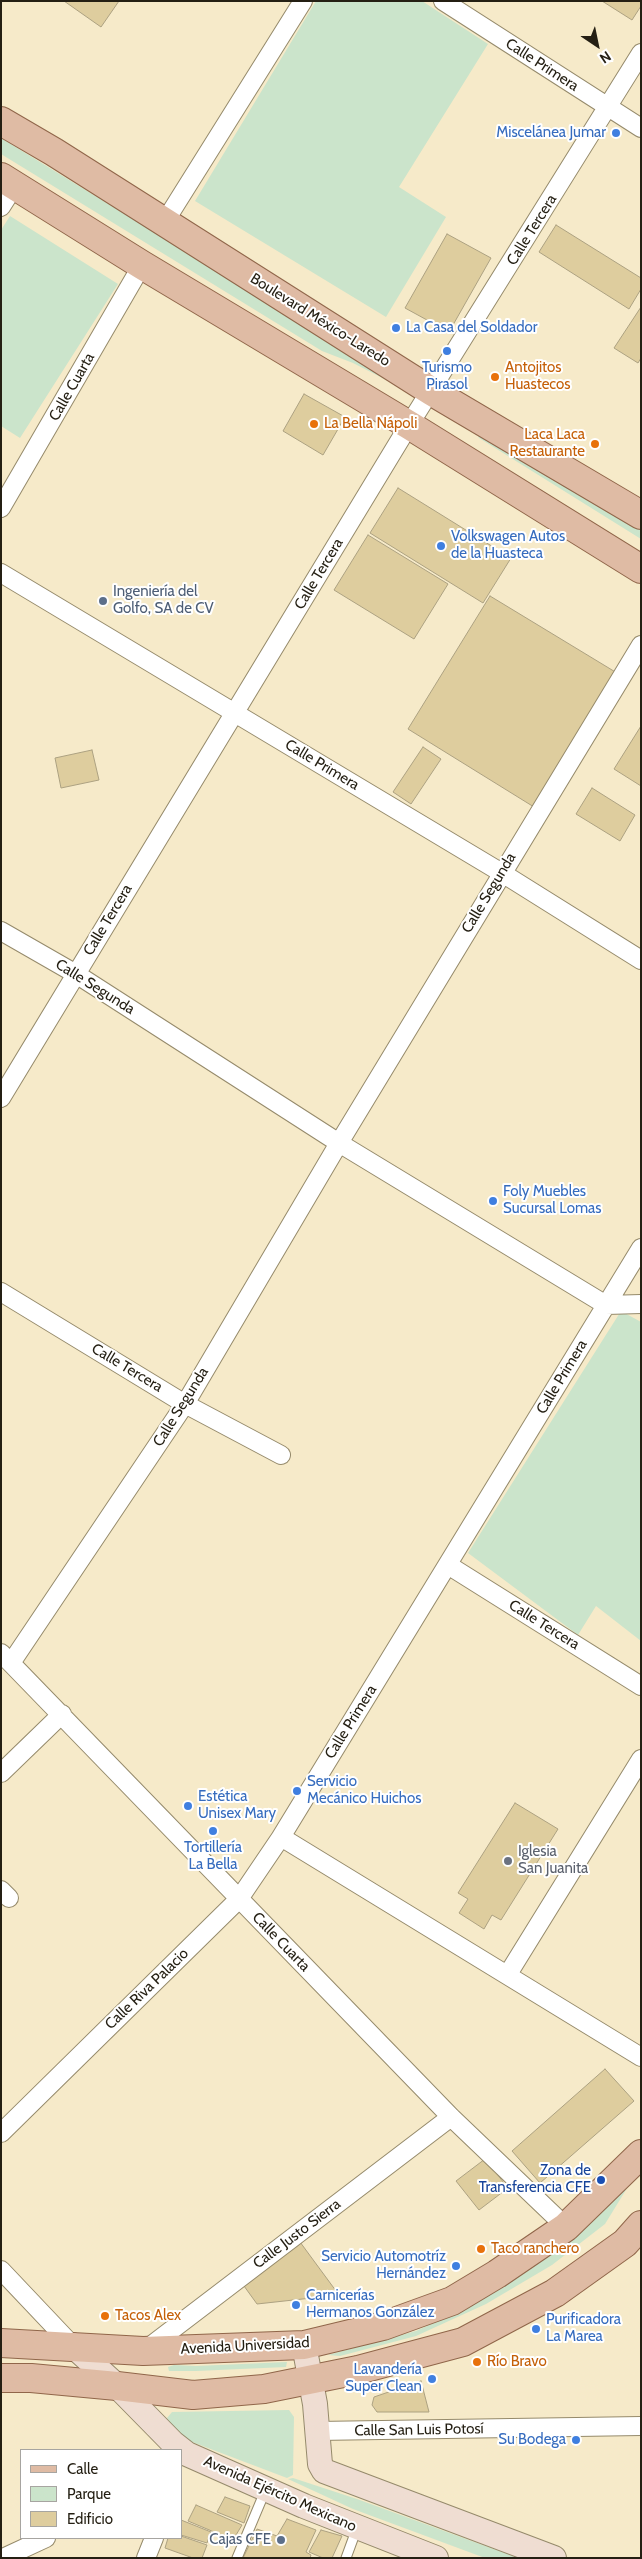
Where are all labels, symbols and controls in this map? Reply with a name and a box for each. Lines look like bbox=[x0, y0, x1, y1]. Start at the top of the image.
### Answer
north arrow bbox=[572, 20, 622, 70]
street label: Calle Primera bbox=[502, 35, 582, 95]
text: N bbox=[596, 47, 615, 68]
place label: Miscelánea Jumar bbox=[496, 124, 606, 142]
marker: Miscelánea Jumar bbox=[610, 127, 622, 139]
street label: Calle Tercera bbox=[503, 191, 561, 269]
street label: Boulevard México-Laredo bbox=[247, 270, 393, 370]
place label: La Casa del Soldador bbox=[406, 319, 538, 337]
marker: La Casa del Soldador bbox=[390, 322, 402, 334]
marker: Turismo Pirasol bbox=[441, 345, 453, 357]
street label: Calle Cuarta bbox=[45, 350, 99, 424]
place label: Turismo Pirasol bbox=[422, 359, 472, 394]
place label: Antojitos Huastecos bbox=[505, 359, 571, 394]
marker: Antojitos Huastecos bbox=[489, 371, 501, 383]
place label: La Bella Nápoli bbox=[324, 415, 417, 433]
marker: La Bella Nápoli bbox=[308, 418, 320, 430]
place label: Laca Laca Restaurante bbox=[509, 426, 585, 461]
marker: Laca Laca Restaurante bbox=[589, 438, 601, 450]
place label: Volkswagen Autos de la Huasteca bbox=[451, 528, 565, 563]
street label: Calle Tercera bbox=[291, 535, 347, 613]
marker: Volkswagen Autos de la Huasteca bbox=[435, 540, 447, 552]
place label: Ingeniería del Golfo, SA de CV bbox=[113, 583, 214, 618]
marker: Ingeniería del Golfo, SA de CV bbox=[97, 595, 109, 607]
street label: Calle Primera bbox=[282, 736, 362, 794]
street label: Calle Segunda bbox=[458, 850, 520, 936]
street label: Calle Tercera bbox=[80, 881, 136, 959]
street label: Calle Segunda bbox=[52, 955, 138, 1019]
place label: Foly Muebles Sucursal Lomas bbox=[503, 1183, 601, 1218]
marker: Foly Muebles Sucursal Lomas bbox=[487, 1195, 499, 1207]
street label: Calle Primera bbox=[533, 1337, 591, 1417]
street label: Calle Tercera bbox=[88, 1340, 166, 1396]
street label: Calle Segunda bbox=[149, 1364, 213, 1450]
street label: Calle Tercera bbox=[505, 1596, 583, 1654]
street label: Calle Primera bbox=[321, 1682, 381, 1762]
place label: Servicio Mecánico Huichos bbox=[307, 1773, 421, 1808]
marker: Servicio Mecánico Huichos bbox=[291, 1785, 303, 1797]
place label: Estética Unisex Mary bbox=[198, 1788, 276, 1823]
marker: Estética Unisex Mary bbox=[182, 1800, 194, 1812]
marker: Tortillería La Bella bbox=[207, 1825, 219, 1837]
place label: Tortillería La Bella bbox=[184, 1839, 242, 1874]
place label: Iglesia San Juanita bbox=[518, 1843, 588, 1878]
marker: Iglesia San Juanita bbox=[502, 1855, 514, 1867]
street label: Calle Cuarta bbox=[248, 1909, 314, 1975]
street label: Calle Riva Palacio bbox=[102, 1945, 192, 2033]
place label: Zona de Transferencia CFE bbox=[479, 2162, 591, 2197]
marker: Zona de Transferencia CFE bbox=[595, 2174, 607, 2186]
street label: Calle Justo Sierra bbox=[250, 2195, 344, 2273]
place label: Taco ranchero bbox=[491, 2240, 579, 2258]
marker: Taco ranchero bbox=[475, 2243, 487, 2255]
place label: Servicio Automotríz Hernández bbox=[321, 2248, 446, 2283]
marker: Servicio Automotríz Hernández bbox=[450, 2260, 462, 2272]
place label: Carnicerías Hermanos González bbox=[306, 2287, 434, 2322]
marker: Carnicerías Hermanos González bbox=[290, 2299, 302, 2311]
place label: Tacos Alex bbox=[115, 2307, 181, 2325]
marker: Tacos Alex bbox=[99, 2310, 111, 2322]
place label: Purificadora La Marea bbox=[546, 2311, 621, 2346]
marker: Purificadora La Marea bbox=[530, 2323, 542, 2335]
street label: Avenida Universidad bbox=[180, 2334, 310, 2358]
place label: Río Bravo bbox=[487, 2353, 547, 2371]
marker: Río Bravo bbox=[471, 2356, 483, 2368]
place label: Lavandería Super Clean bbox=[345, 2361, 422, 2396]
marker: Lavandería Super Clean bbox=[426, 2373, 438, 2385]
street label: Calle San Luis Potosí bbox=[354, 2420, 484, 2440]
place label: Su Bodega bbox=[498, 2431, 566, 2449]
marker: Su Bodega bbox=[570, 2434, 582, 2446]
legend bbox=[20, 2449, 182, 2539]
street label: Avenida Ejército Mexicano bbox=[201, 2452, 359, 2536]
text: Calle bbox=[67, 2460, 98, 2478]
text: Parque bbox=[67, 2485, 111, 2503]
text: Edificio bbox=[67, 2510, 113, 2528]
place label: Cajas CFE bbox=[209, 2531, 271, 2549]
marker: Cajas CFE bbox=[275, 2534, 287, 2546]

